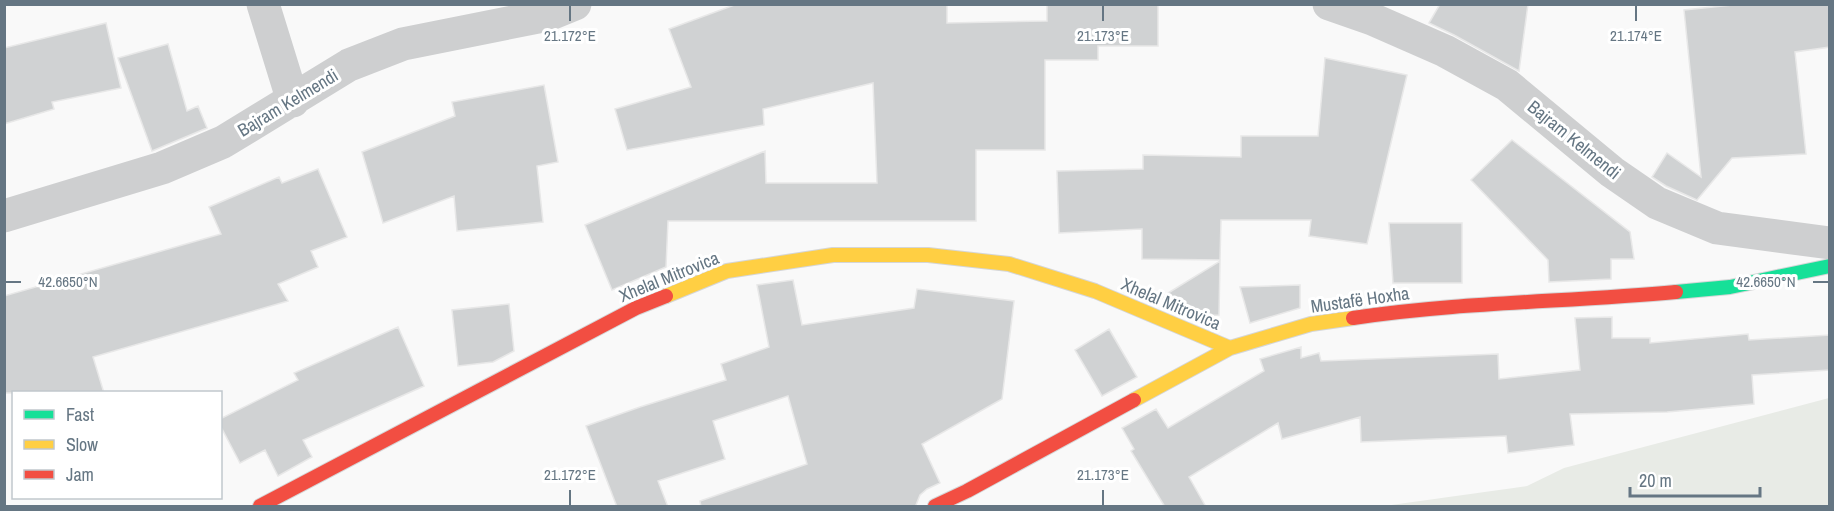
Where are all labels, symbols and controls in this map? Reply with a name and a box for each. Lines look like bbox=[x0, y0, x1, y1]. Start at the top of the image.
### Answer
text: 21.172°E bbox=[544, 25, 596, 46]
text: 21.173°E bbox=[1077, 25, 1129, 46]
text: 21.174°E bbox=[1610, 25, 1662, 46]
street label: Bajram Kelmendi bbox=[233, 63, 343, 142]
street label: Bajram Kelmendi bbox=[1522, 94, 1626, 185]
street label: Xhelal Mitrovica bbox=[615, 245, 723, 308]
text: 42.6650°N bbox=[38, 271, 98, 292]
street label: Xhelal Mitrovica bbox=[1118, 271, 1225, 336]
text: 42.6650°N bbox=[1736, 271, 1796, 292]
street label: Mustafë Hoxha bbox=[1309, 280, 1411, 319]
legend bbox=[12, 391, 222, 499]
text: Fast bbox=[66, 402, 94, 427]
text: Slow bbox=[66, 432, 98, 457]
scale bar bbox=[1630, 460, 1760, 498]
text: Jam bbox=[66, 462, 94, 487]
text: 21.172°E bbox=[544, 464, 596, 485]
text: 21.173°E bbox=[1077, 464, 1129, 485]
text: 20 m bbox=[1639, 468, 1672, 493]

